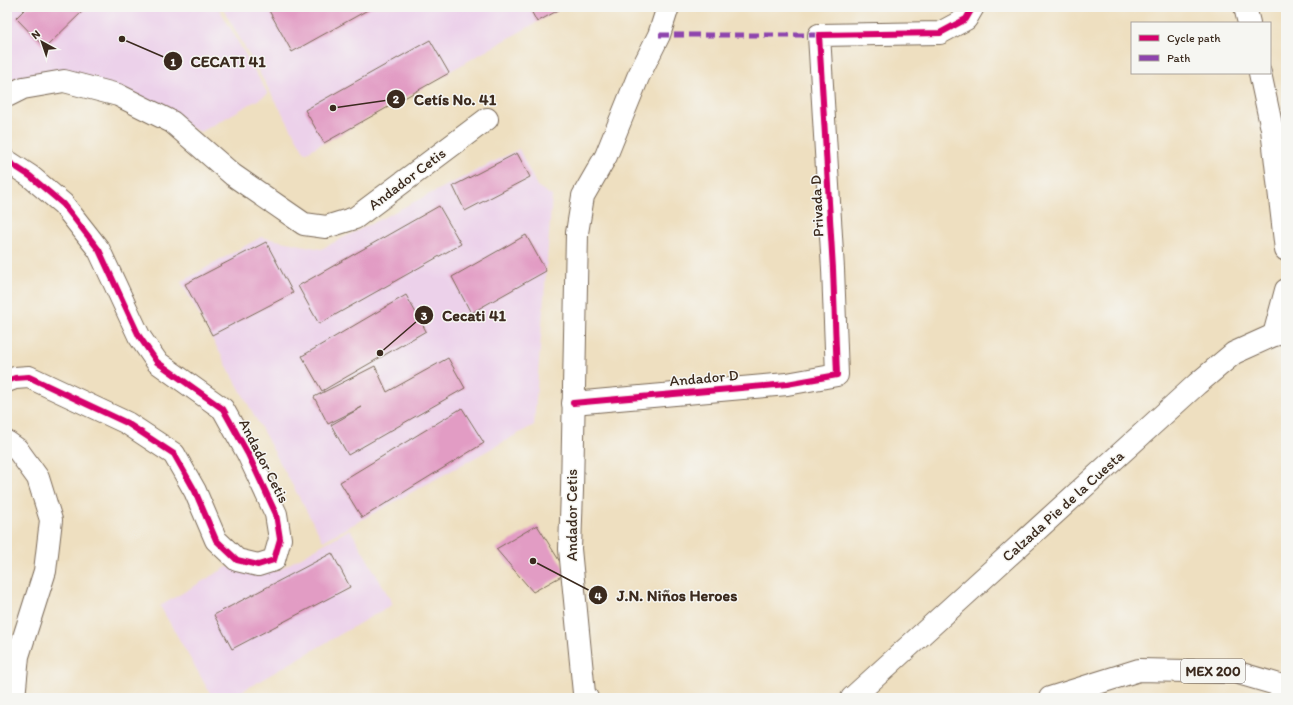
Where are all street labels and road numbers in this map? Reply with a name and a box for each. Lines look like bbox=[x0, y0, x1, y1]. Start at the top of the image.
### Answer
street label: Andador Cetis bbox=[365, 144, 449, 214]
street label: Privada D bbox=[806, 175, 828, 237]
street label: Andador D bbox=[669, 366, 739, 390]
street label: Andador Cetis bbox=[235, 416, 293, 506]
street label: Calzada Pie de la Cuesta bbox=[998, 446, 1128, 565]
street label: Andador Cetis bbox=[563, 469, 581, 561]
road number: MEX 200 bbox=[1181, 659, 1245, 683]

